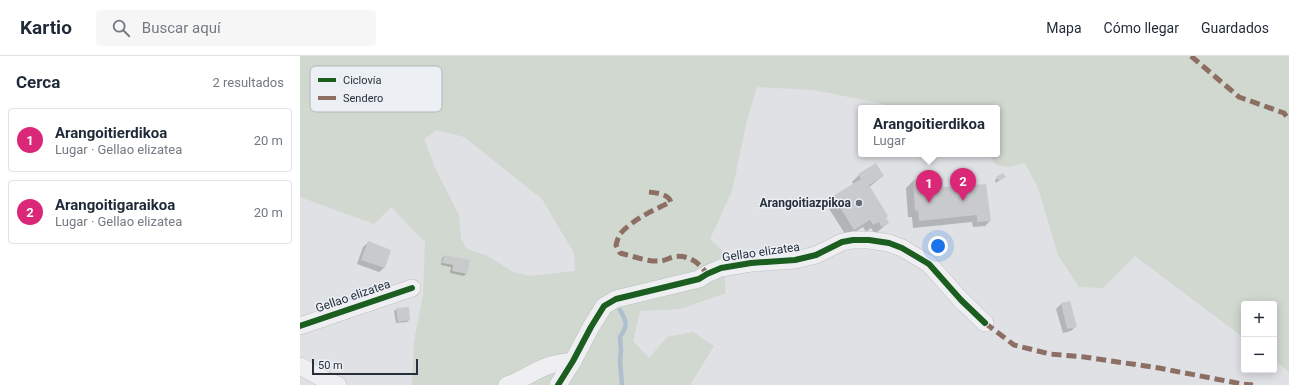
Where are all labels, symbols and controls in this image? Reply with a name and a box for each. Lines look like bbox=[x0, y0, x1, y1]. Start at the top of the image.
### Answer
search box bbox=[96, 10, 376, 46]
text: Kartio bbox=[20, 16, 72, 39]
icon: search bbox=[110, 17, 132, 39]
text: Buscar aquí bbox=[142, 19, 221, 37]
text: Mapa bbox=[1046, 20, 1082, 36]
text: Cómo llegar bbox=[1104, 20, 1179, 36]
text: Guardados bbox=[1201, 20, 1269, 36]
legend bbox=[310, 66, 442, 112]
text: Cerca bbox=[16, 72, 60, 92]
text: Ciclovía bbox=[343, 74, 382, 87]
text: 2 resultados bbox=[212, 75, 284, 90]
text: Sendero bbox=[343, 92, 383, 105]
popup bbox=[858, 105, 1000, 157]
text: Arangoitierdikoa bbox=[873, 115, 985, 133]
text: Arangoitierdikoa bbox=[55, 124, 167, 142]
text: 1 bbox=[26, 133, 34, 148]
text: 20 m bbox=[254, 133, 283, 148]
text: Lugar bbox=[873, 133, 906, 148]
text: Lugar · Gellao elizatea bbox=[55, 142, 182, 157]
pin: 2 bbox=[950, 168, 976, 201]
pin: 1 bbox=[916, 170, 942, 203]
text: Arangoitigaraikoa bbox=[55, 196, 175, 214]
place label: Arangoitiazpikoa bbox=[759, 196, 852, 210]
marker: Arangoitiazpikoa bbox=[854, 198, 864, 208]
text: 2 bbox=[26, 205, 34, 220]
text: 20 m bbox=[254, 205, 283, 220]
text: Lugar · Gellao elizatea bbox=[55, 214, 182, 229]
your location bbox=[928, 236, 948, 256]
street label: Gellao elizatea bbox=[721, 240, 801, 264]
street label: Gellao elizatea bbox=[314, 277, 392, 315]
map controls bbox=[1241, 301, 1277, 373]
button: + bbox=[1241, 301, 1277, 337]
button: − bbox=[1241, 337, 1277, 373]
scale bar bbox=[312, 357, 418, 376]
text: 50 m bbox=[318, 359, 343, 372]

